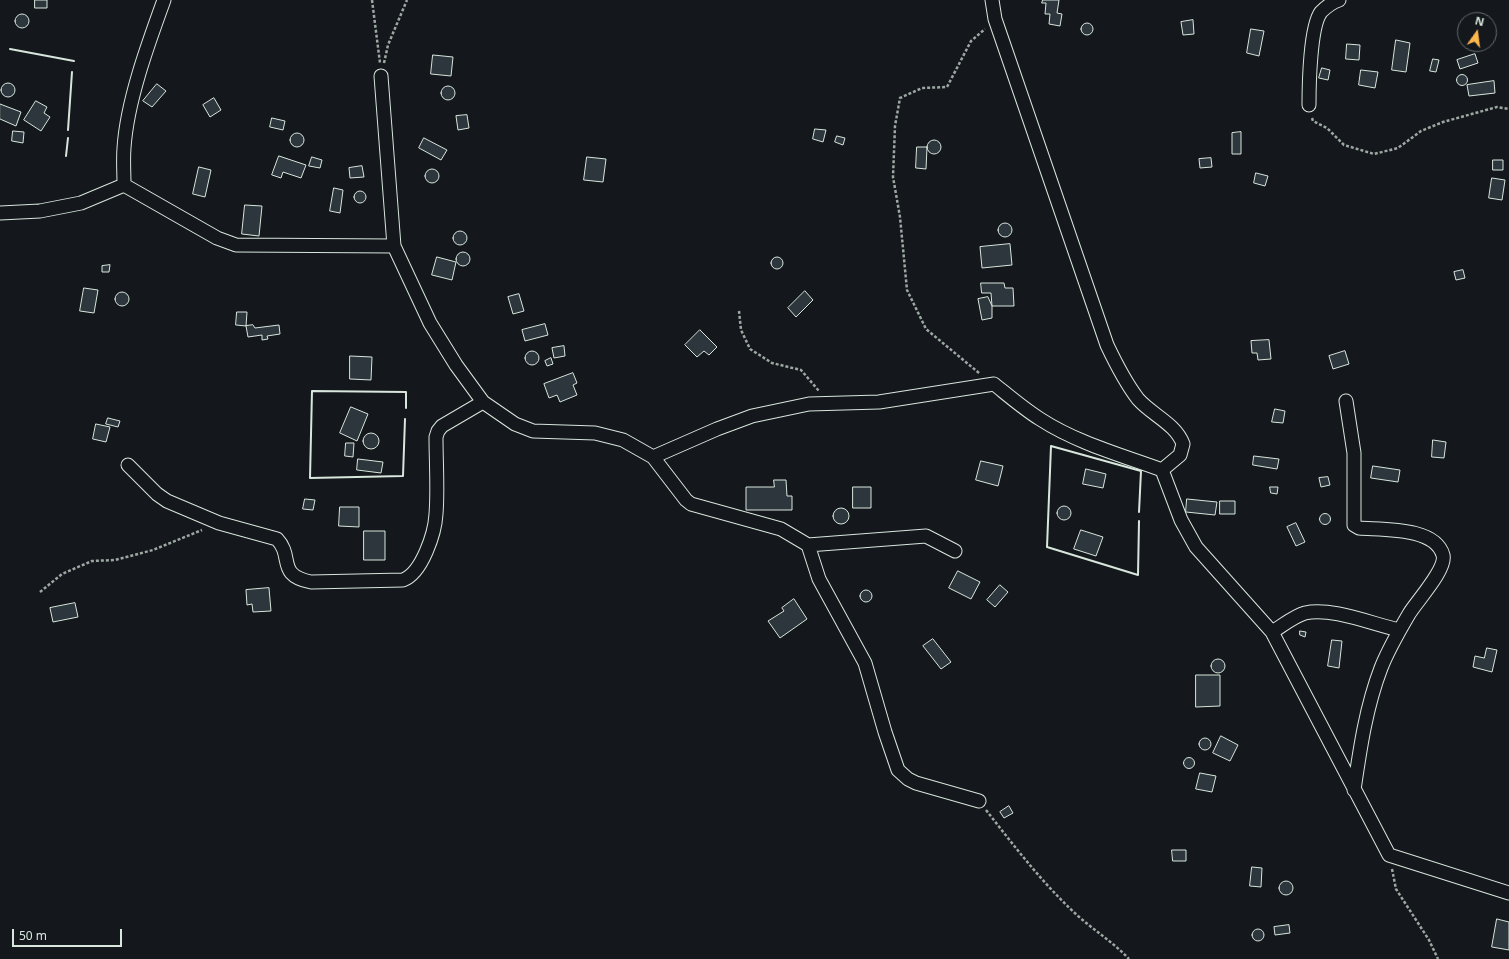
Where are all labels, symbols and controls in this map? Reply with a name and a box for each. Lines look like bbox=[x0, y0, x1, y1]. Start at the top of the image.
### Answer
north arrow bbox=[1457, 12, 1497, 52]
text: N bbox=[1474, 12, 1486, 29]
scale bar bbox=[14, 921, 124, 947]
text: 50 m bbox=[19, 927, 47, 944]

